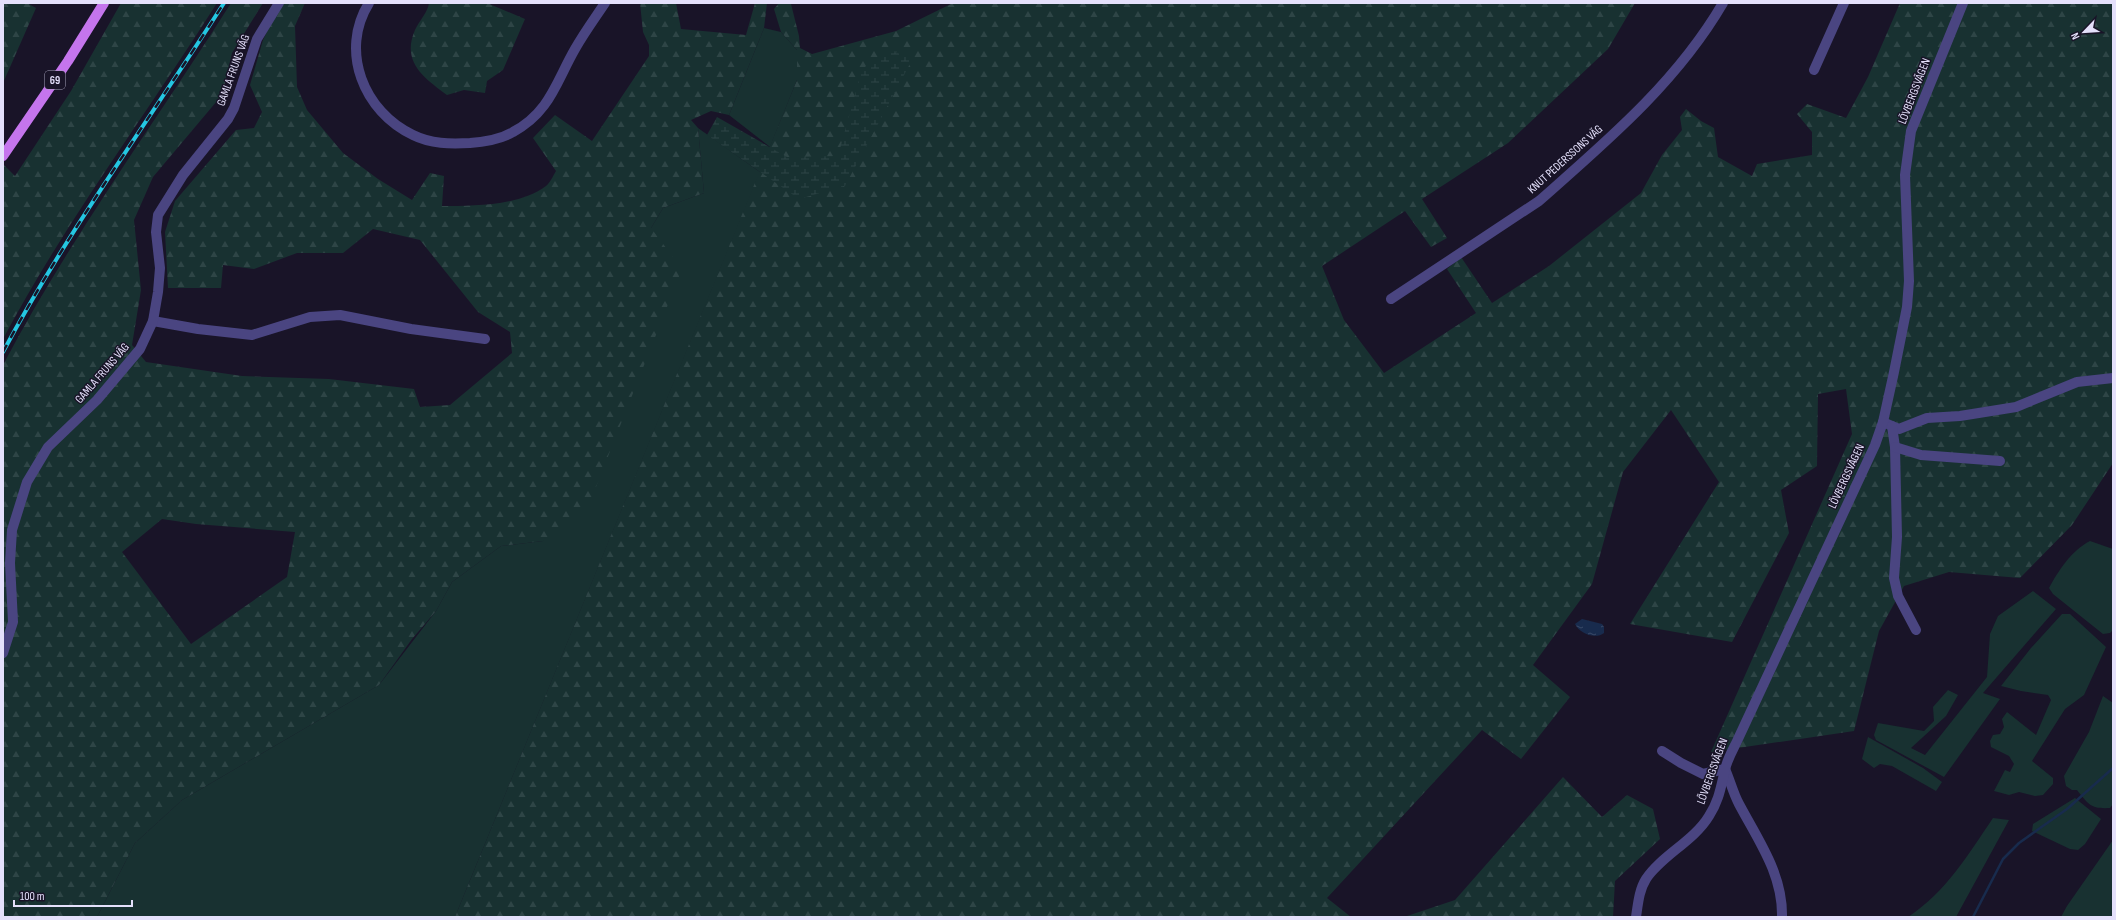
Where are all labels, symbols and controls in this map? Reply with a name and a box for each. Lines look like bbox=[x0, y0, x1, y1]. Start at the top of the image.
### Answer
north arrow bbox=[2064, 12, 2104, 52]
text: N bbox=[2068, 30, 2083, 41]
street label: GAMLA FRUNS VÄG bbox=[214, 32, 253, 108]
street label: LÖVBERGSVÄGEN bbox=[1895, 56, 1934, 126]
road number: 69 bbox=[45, 71, 65, 89]
street label: KNUT PEDERSSONS VÄG bbox=[1525, 122, 1606, 197]
street label: GAMLA FRUNS VÄG bbox=[72, 340, 133, 407]
street label: LÖVBERGSVÄGEN bbox=[1825, 442, 1868, 511]
street label: LÖVBERGSVÄGEN bbox=[1694, 736, 1731, 806]
scale bar bbox=[14, 882, 132, 908]
text: 100 m bbox=[20, 889, 45, 904]

